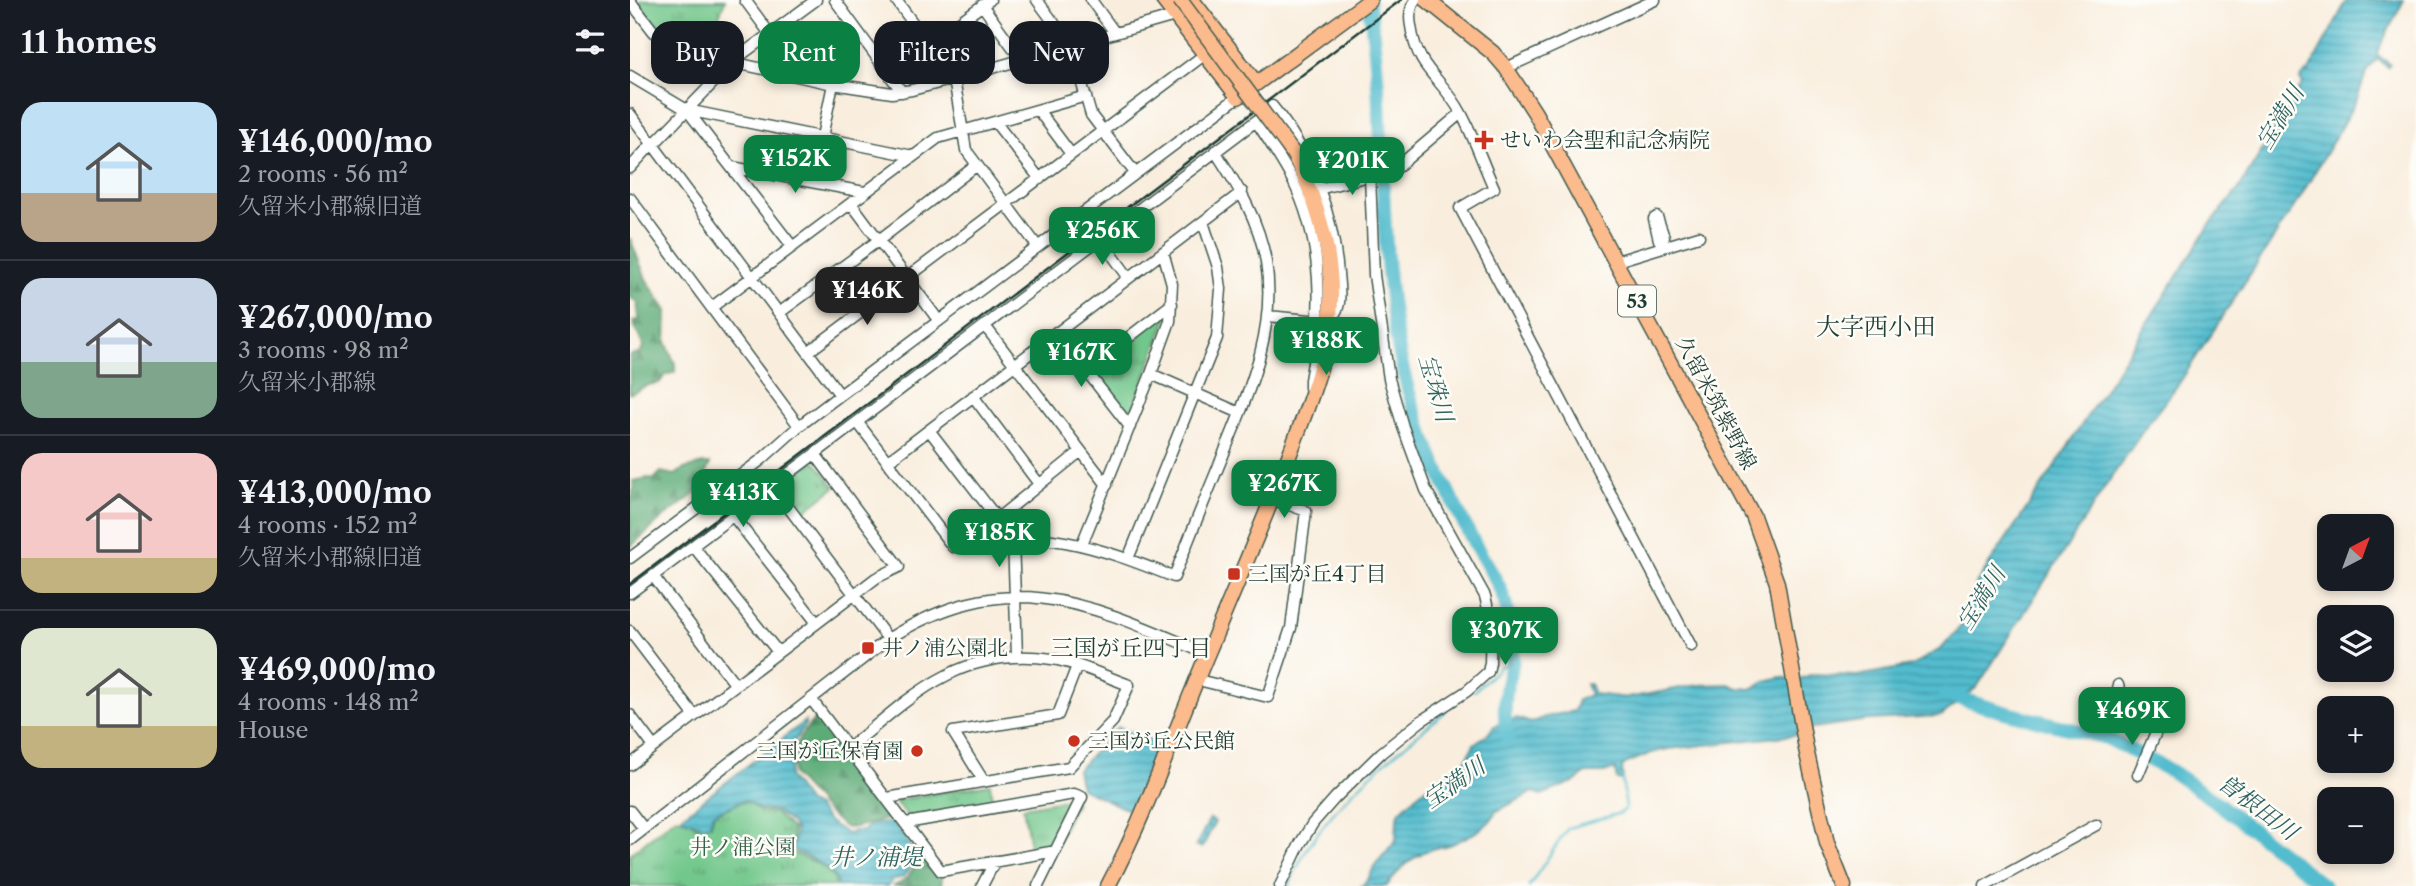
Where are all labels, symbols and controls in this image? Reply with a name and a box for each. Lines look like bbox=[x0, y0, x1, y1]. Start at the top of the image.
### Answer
chip: Buy bbox=[651, 21, 744, 84]
chip: Rent bbox=[758, 21, 860, 84]
chip: Filters bbox=[874, 21, 995, 84]
chip: New bbox=[1009, 21, 1109, 84]
icon: filters bbox=[571, 23, 609, 61]
text: 11 homes bbox=[21, 24, 157, 61]
water label: 宝満川 bbox=[2250, 78, 2311, 154]
text: ¥146,000/mo bbox=[238, 123, 433, 160]
place label: せいわ会聖和記念病院 bbox=[1500, 127, 1710, 152]
icon: home bbox=[77, 130, 161, 214]
marker: せいわ会聖和記念病院 bbox=[1474, 130, 1494, 150]
pin: ¥152K bbox=[746, 136, 844, 195]
pin: ¥201K bbox=[1303, 138, 1401, 197]
text: ¥152K bbox=[760, 144, 830, 172]
text: ¥201K bbox=[1316, 146, 1388, 174]
text: 2 rooms · 56 m² bbox=[238, 160, 408, 188]
text: 久留米小郡線旧道 bbox=[238, 192, 422, 220]
pin: ¥256K bbox=[1053, 208, 1151, 267]
text: ¥256K bbox=[1065, 216, 1139, 244]
pin: ¥146K bbox=[818, 268, 916, 327]
text: ¥146K bbox=[831, 276, 903, 304]
road number: 53 bbox=[1618, 286, 1656, 316]
text: ¥267,000/mo bbox=[238, 299, 433, 336]
icon: home bbox=[77, 306, 161, 390]
district label: 大字西小田 bbox=[1816, 312, 1936, 341]
pin: ¥188K bbox=[1277, 318, 1375, 377]
text: ¥188K bbox=[1290, 326, 1362, 354]
pin: ¥167K bbox=[1032, 330, 1130, 389]
street label: 久留米筑紫野線 bbox=[1671, 332, 1762, 474]
text: 3 rooms · 98 m² bbox=[238, 336, 409, 364]
text: ¥167K bbox=[1046, 338, 1116, 366]
water label: 宝珠川 bbox=[1413, 351, 1460, 428]
text: 久留米小郡線 bbox=[238, 368, 376, 396]
pin: ¥267K bbox=[1235, 461, 1333, 520]
text: ¥267K bbox=[1247, 469, 1321, 497]
pin: ¥413K bbox=[694, 470, 792, 529]
text: ¥413,000/mo bbox=[238, 474, 432, 511]
text: ¥413K bbox=[707, 478, 779, 506]
icon: home bbox=[77, 481, 161, 565]
pin: ¥185K bbox=[950, 510, 1048, 569]
text: 4 rooms · 152 m² bbox=[238, 511, 418, 539]
north arrow bbox=[2317, 514, 2394, 592]
map controls bbox=[2317, 514, 2394, 864]
text: ¥185K bbox=[963, 518, 1035, 546]
text: 久留米小郡線旧道 bbox=[238, 543, 422, 571]
water label: 宝満川 bbox=[1951, 559, 2013, 635]
place label: 三国が丘4丁目 bbox=[1248, 561, 1386, 586]
marker: 三国が丘4丁目 bbox=[1226, 566, 1242, 582]
button: layers bbox=[2317, 605, 2394, 682]
pin: ¥307K bbox=[1456, 608, 1554, 667]
text: ¥307K bbox=[1468, 616, 1542, 644]
district label: 三国が丘四丁目 bbox=[1051, 634, 1212, 662]
place label: 井ノ浦公園北 bbox=[882, 635, 1008, 660]
marker: 井ノ浦公園北 bbox=[860, 640, 876, 656]
text: ¥469,000/mo bbox=[238, 651, 436, 688]
icon: home bbox=[77, 656, 161, 740]
text: 4 rooms · 148 m² bbox=[238, 688, 419, 716]
pin: ¥469K bbox=[2083, 688, 2181, 747]
text: ¥469K bbox=[2094, 696, 2170, 724]
button: + bbox=[2317, 696, 2394, 773]
text: House bbox=[238, 716, 308, 744]
place label: 三国が丘公民館 bbox=[1088, 728, 1235, 753]
marker: 三国が丘公民館 bbox=[1066, 733, 1082, 749]
place label: 三国が丘保育園 bbox=[756, 738, 903, 763]
marker: 三国が丘保育園 bbox=[909, 743, 925, 759]
water label: 宝満川 bbox=[1418, 750, 1493, 814]
water label: 曽根田川 bbox=[2213, 768, 2306, 848]
button: − bbox=[2317, 787, 2394, 864]
park label: 井ノ浦公園 bbox=[691, 834, 796, 859]
water label: 井ノ浦堤 bbox=[830, 843, 925, 871]

